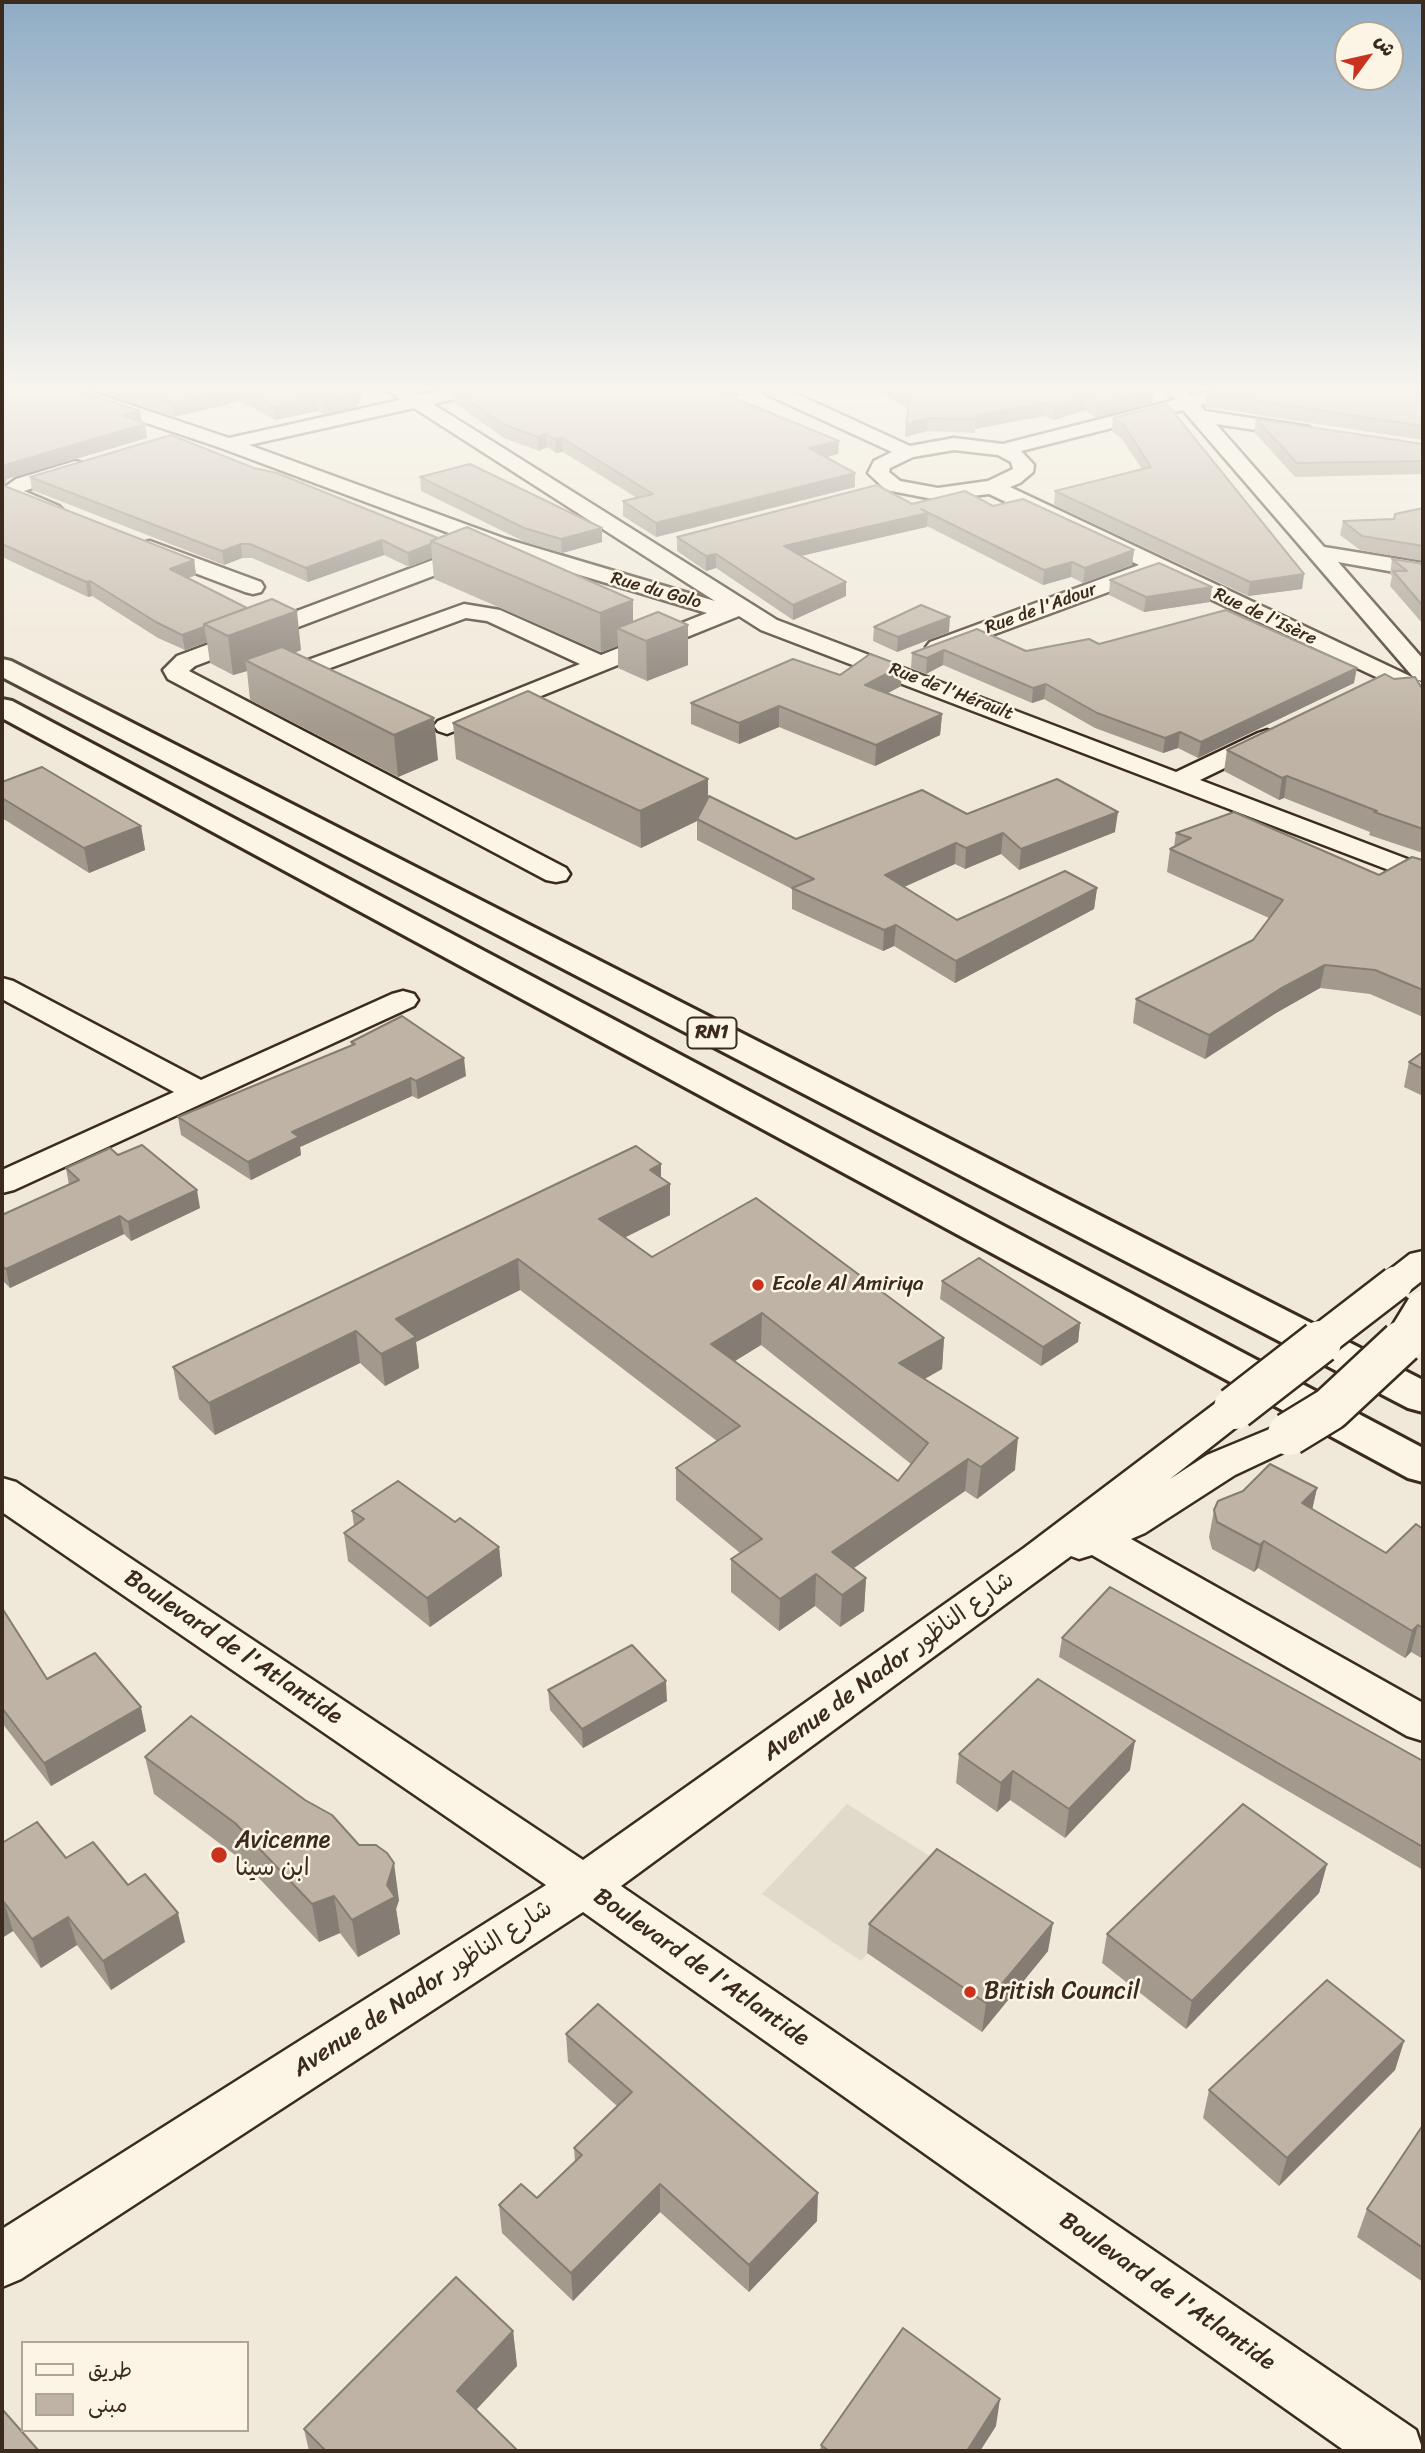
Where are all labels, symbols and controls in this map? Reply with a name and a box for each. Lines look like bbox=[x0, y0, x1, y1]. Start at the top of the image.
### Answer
north arrow bbox=[1334, 21, 1404, 91]
text: ش bbox=[1366, 28, 1405, 63]
street label: Rue du Golo bbox=[608, 568, 704, 614]
street label: Rue de l'Adour bbox=[982, 579, 1100, 639]
street label: Rue de l'Isère bbox=[1210, 584, 1320, 650]
street label: Rue de l'Hérault bbox=[886, 658, 1016, 726]
road number: RN1 bbox=[688, 1018, 736, 1049]
place label: Ecole Al Amiriya bbox=[772, 1272, 924, 1298]
marker: Ecole Al Amiriya bbox=[750, 1277, 766, 1293]
street label: Boulevard de l'Atlantide bbox=[118, 1564, 348, 1732]
street label: Avenue de Nador شارع الناظور bbox=[758, 1566, 1020, 1768]
place label: Avicenne ابن سينا bbox=[235, 1827, 330, 1883]
marker: Avicenne ابن سينا bbox=[209, 1845, 229, 1865]
street label: Boulevard de l'Atlantide bbox=[587, 1883, 815, 2053]
street label: Avenue de Nador شارع الناظور bbox=[288, 1894, 558, 2084]
place label: British Council bbox=[984, 1978, 1140, 2006]
marker: British Council bbox=[962, 1984, 978, 2000]
street label: Boulevard de l'Atlantide bbox=[1053, 2207, 1281, 2377]
legend bbox=[21, 2341, 248, 2432]
text: طريق bbox=[88, 2351, 132, 2389]
text: مبنى bbox=[88, 2386, 127, 2424]

